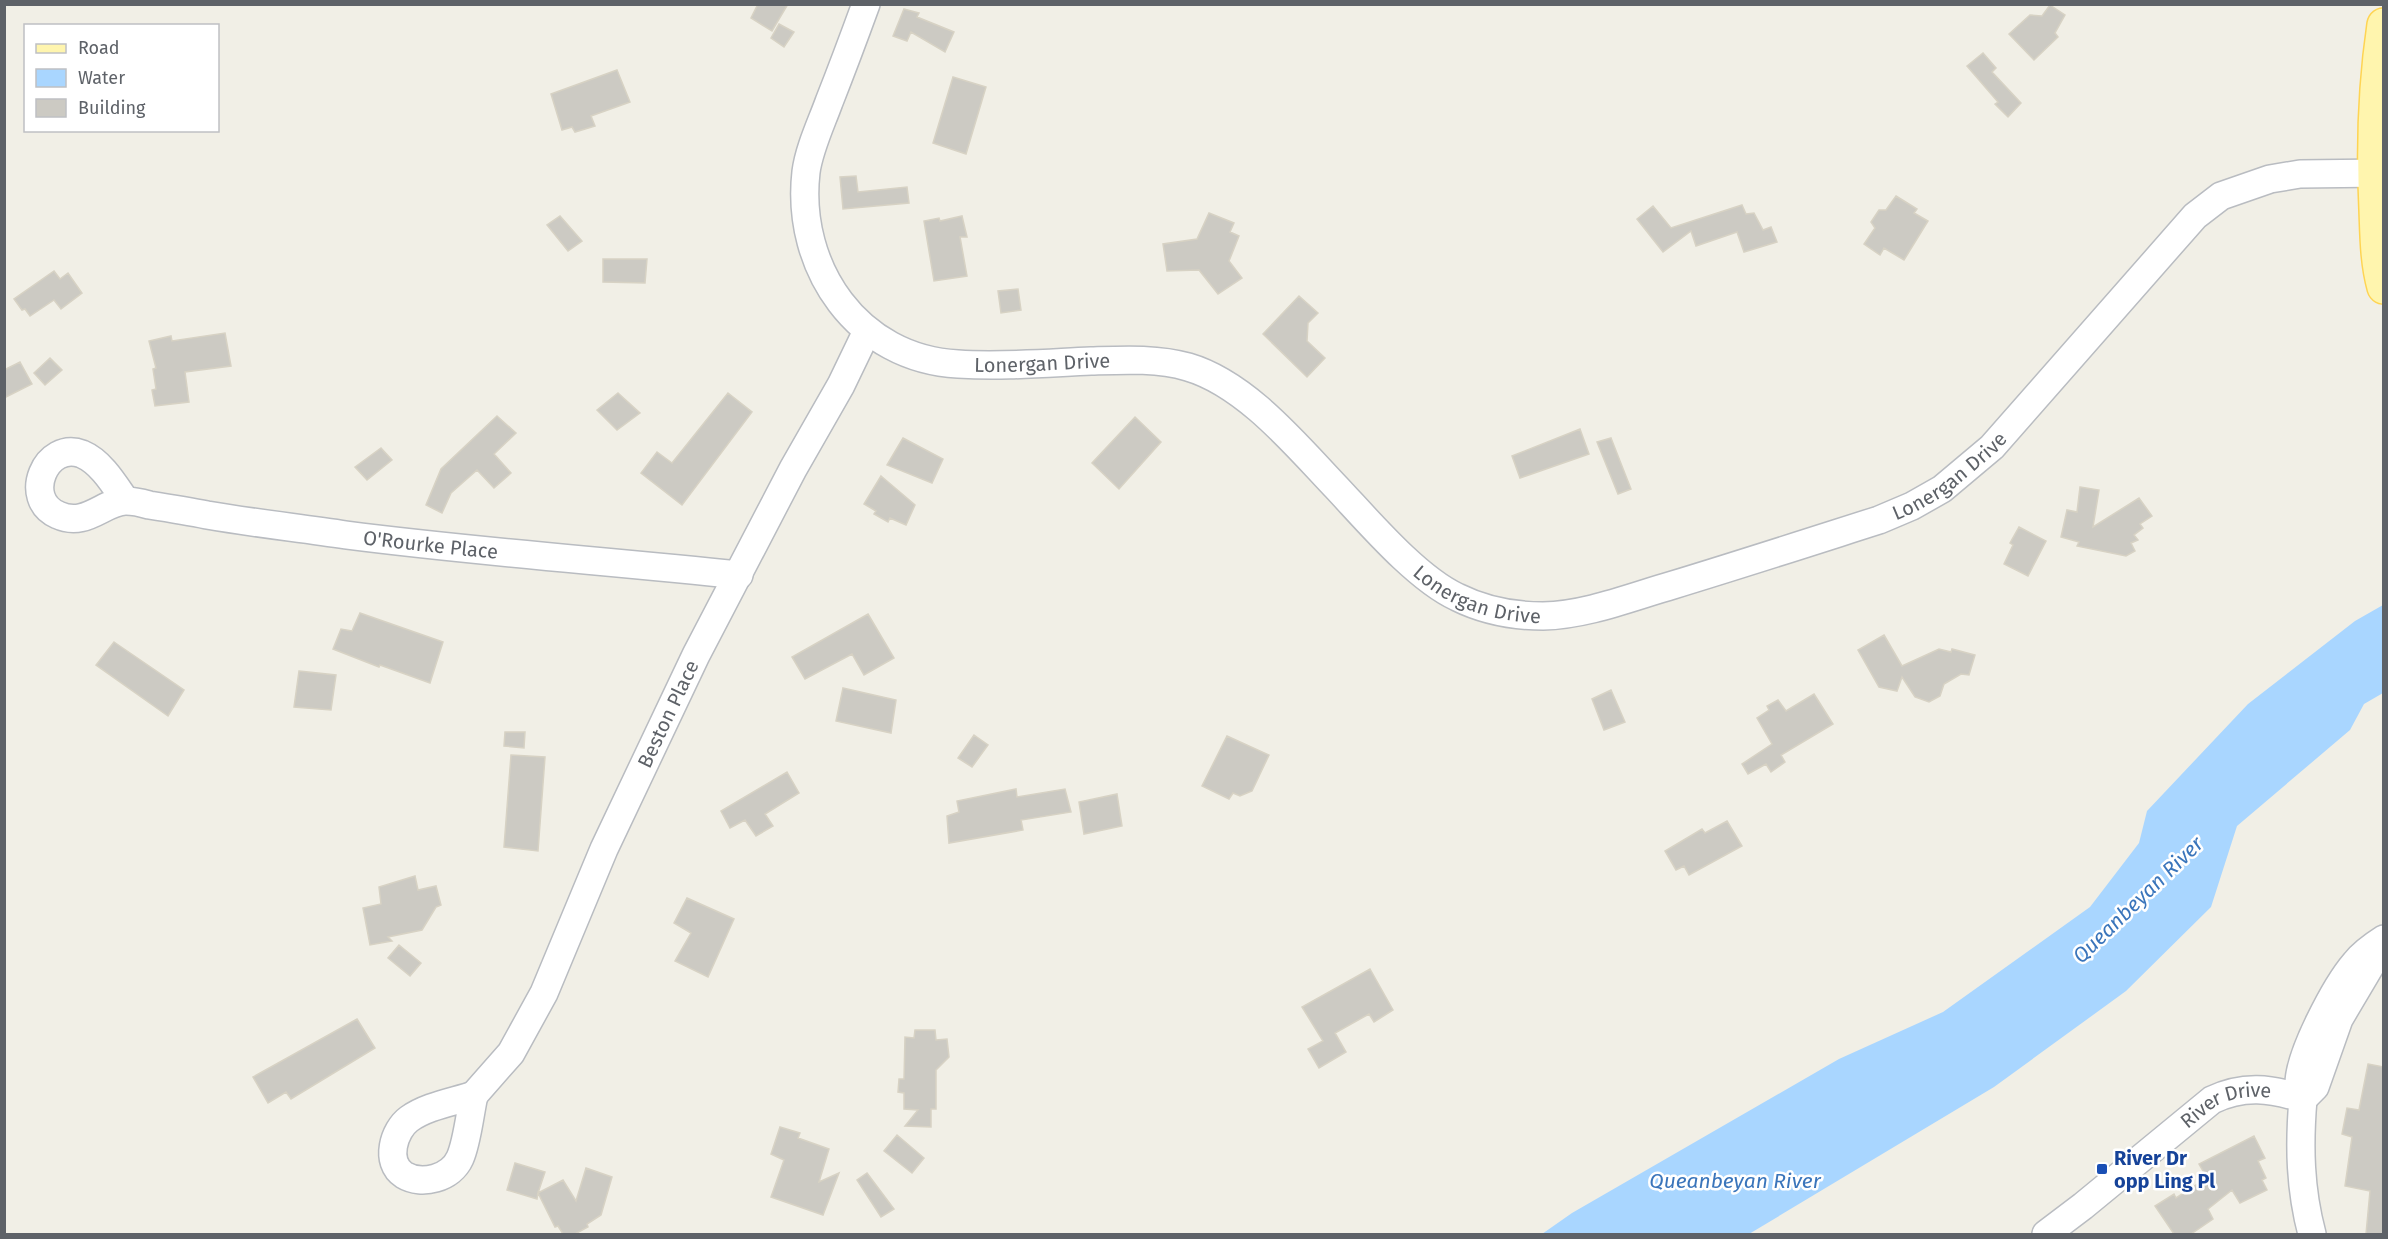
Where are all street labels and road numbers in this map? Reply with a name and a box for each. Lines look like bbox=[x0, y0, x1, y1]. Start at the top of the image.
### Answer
street label: Lonergan Drive bbox=[974, 348, 1111, 377]
street label: Lonergan Drive bbox=[1889, 427, 2012, 525]
street label: O'Rourke Place bbox=[362, 525, 499, 564]
street label: Lonergan Drive bbox=[1409, 560, 1541, 628]
street label: Beston Place bbox=[632, 656, 704, 772]
street label: River Drive bbox=[2175, 1078, 2272, 1133]

